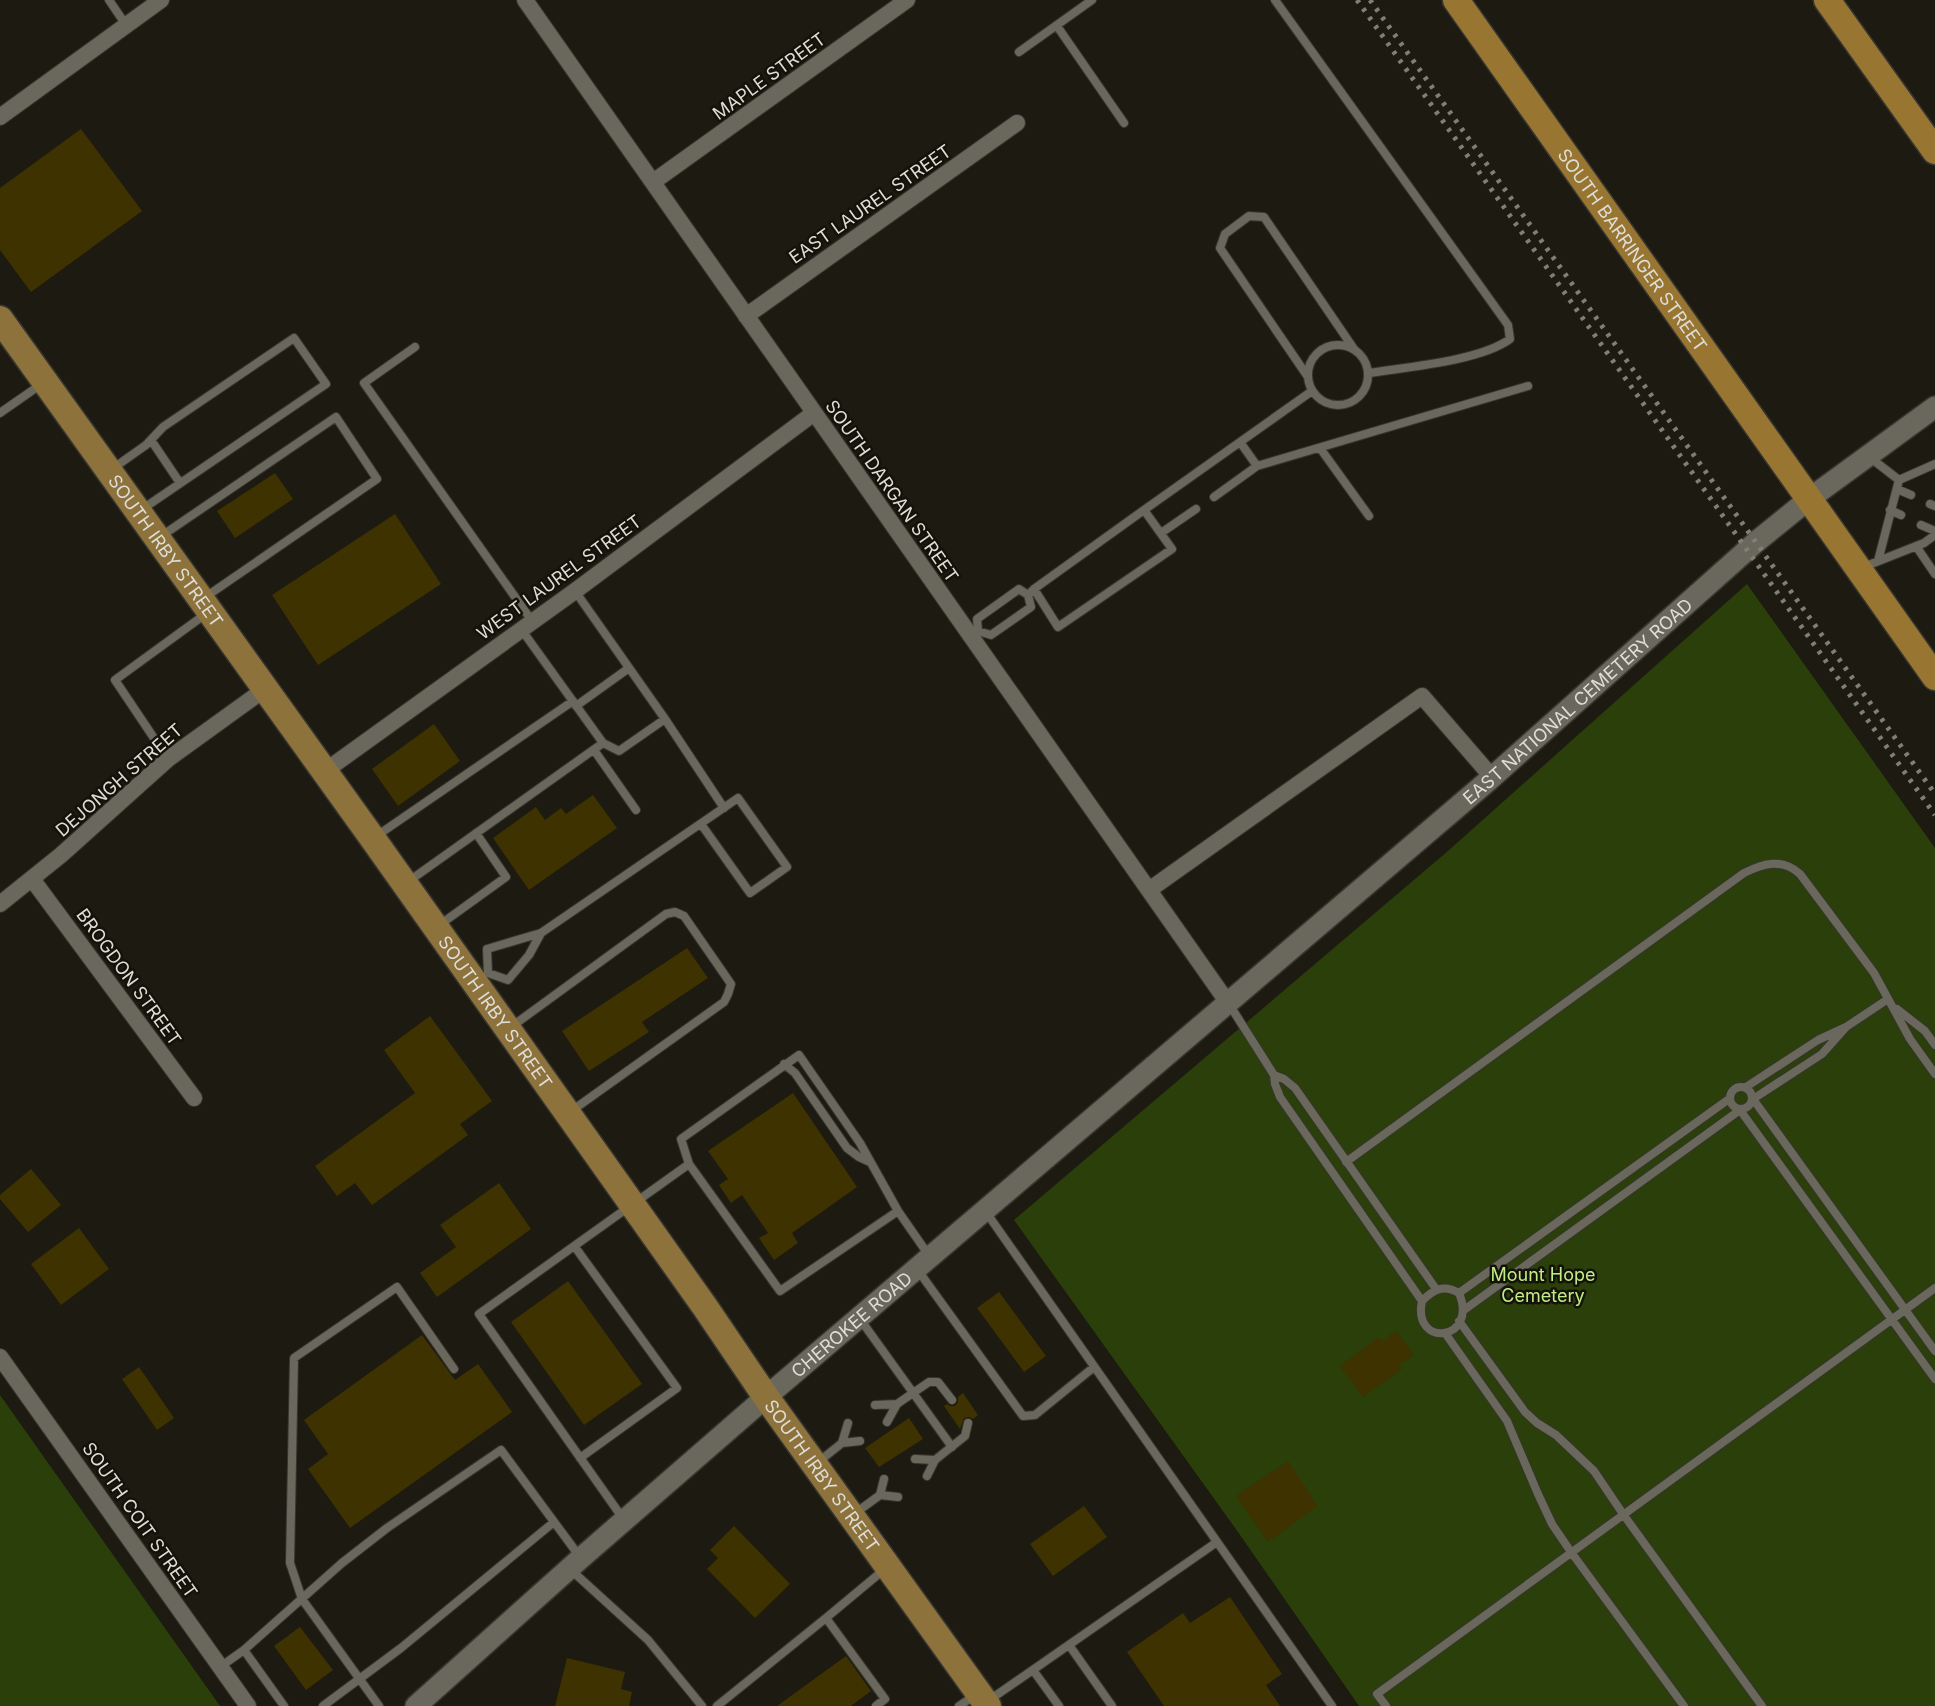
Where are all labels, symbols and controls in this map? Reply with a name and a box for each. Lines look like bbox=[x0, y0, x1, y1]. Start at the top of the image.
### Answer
street label: MAPLE STREET bbox=[709, 28, 829, 124]
street label: EAST LAUREL STREET bbox=[785, 140, 955, 268]
street label: SOUTH BARRINGER STREET bbox=[1554, 144, 1712, 355]
street label: SOUTH DARGAN STREET bbox=[821, 396, 963, 586]
street label: SOUTH IRBY STREET bbox=[104, 470, 228, 631]
street label: WEST LAUREL STREET bbox=[473, 510, 645, 644]
street label: EAST NATIONAL CEMETERY ROAD bbox=[1458, 594, 1696, 808]
street label: DEJONGH STREET bbox=[51, 719, 187, 841]
street label: BROGDON STREET bbox=[72, 905, 186, 1049]
street label: SOUTH IRBY STREET bbox=[434, 932, 557, 1092]
park label: Mount Hope Cemetery bbox=[1491, 1264, 1595, 1306]
street label: CHEROKEE ROAD bbox=[787, 1267, 916, 1381]
street label: SOUTH IRBY STREET bbox=[761, 1395, 884, 1556]
street label: SOUTH COIT STREET bbox=[78, 1438, 202, 1602]

